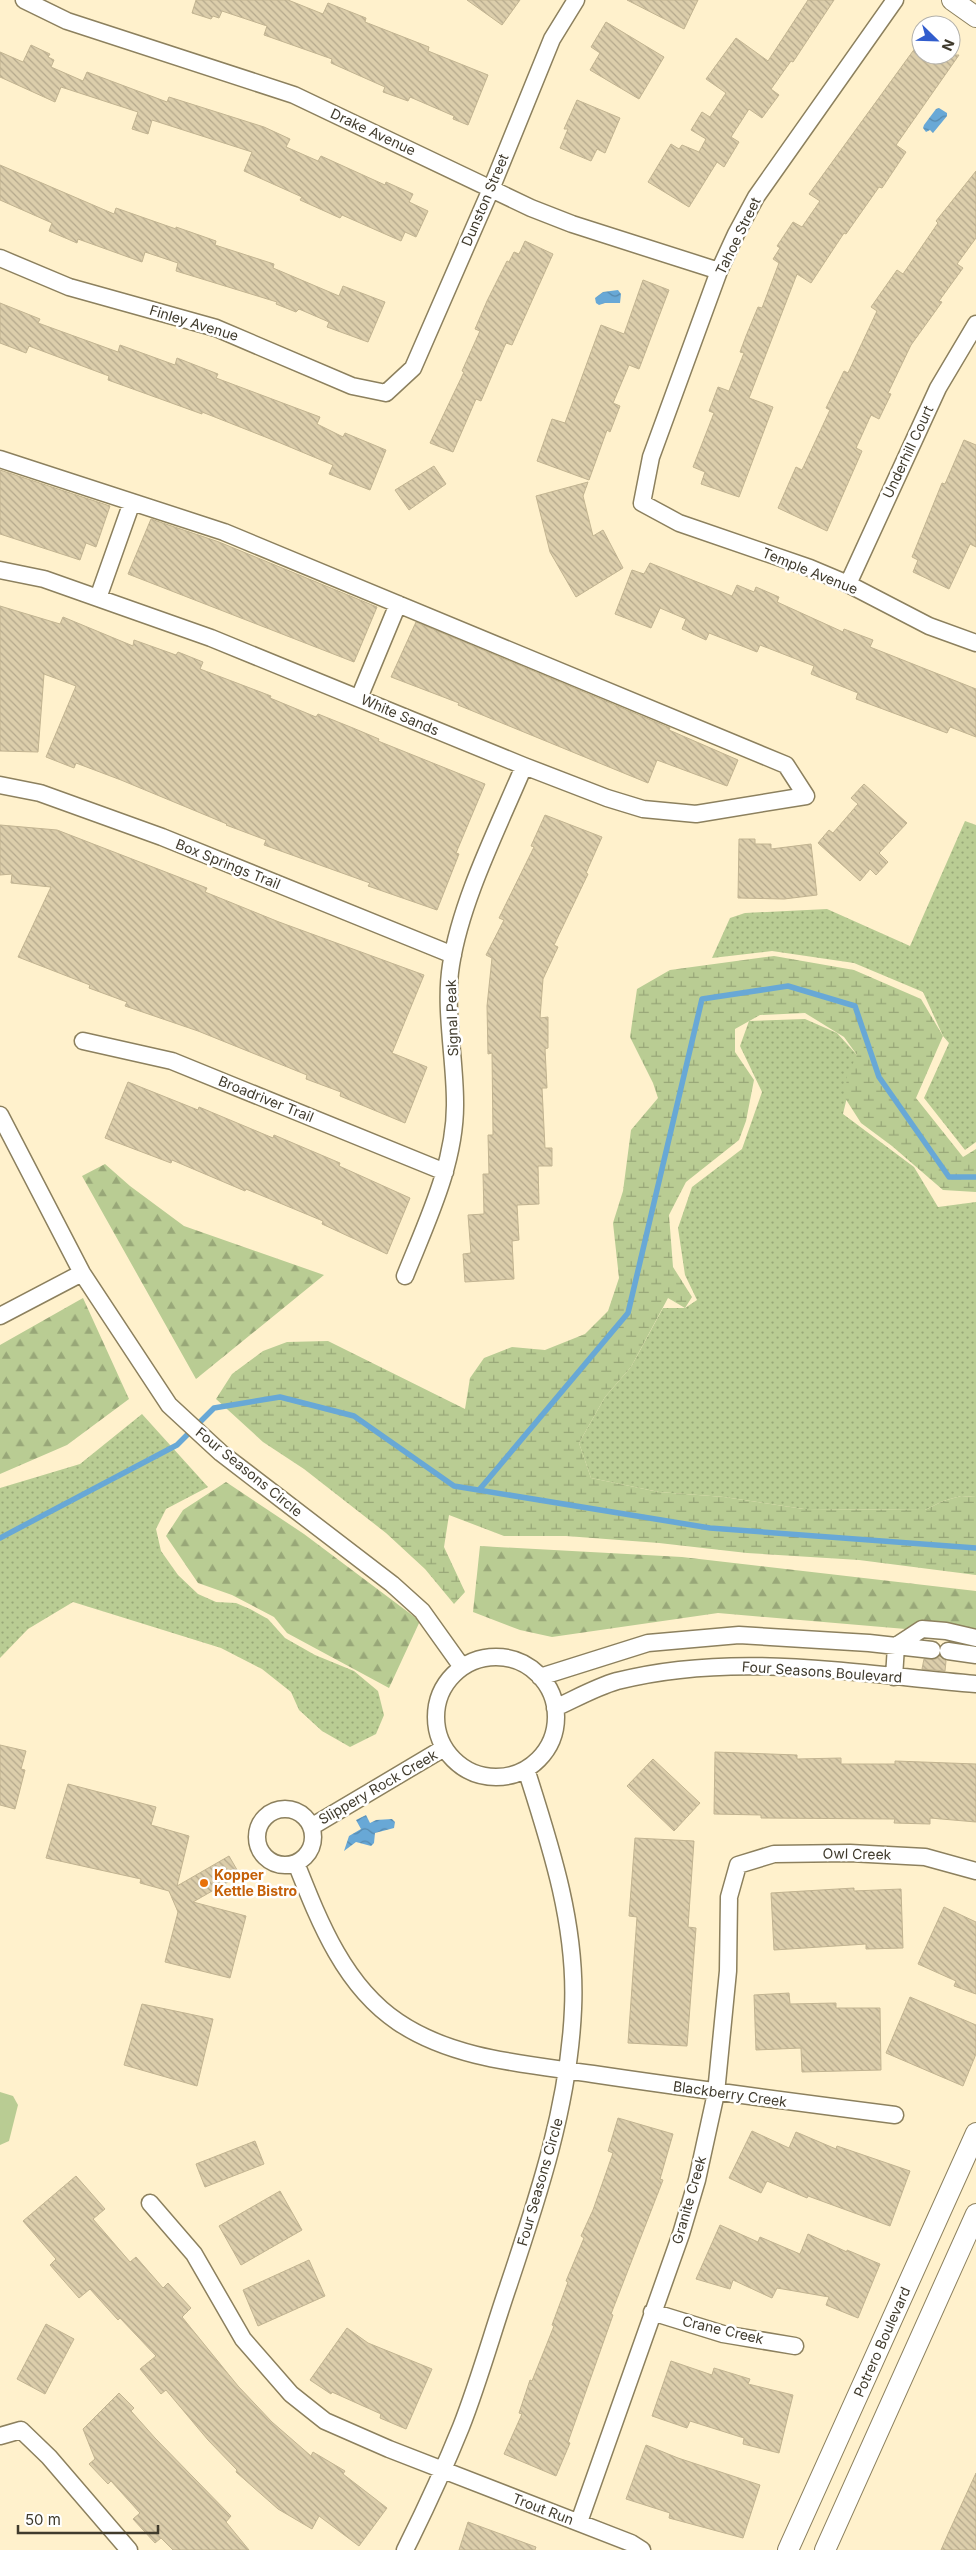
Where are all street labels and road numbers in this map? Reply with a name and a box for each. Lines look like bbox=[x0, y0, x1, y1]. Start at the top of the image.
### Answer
street label: Drake Avenue bbox=[328, 104, 418, 159]
street label: Dunston Street bbox=[457, 151, 512, 249]
street label: Tahoe Street bbox=[711, 194, 764, 277]
street label: Finley Avenue bbox=[148, 301, 241, 344]
street label: Underhill Court bbox=[879, 402, 937, 501]
street label: Temple Avenue bbox=[760, 544, 860, 597]
street label: White Sands bbox=[359, 690, 442, 739]
street label: Box Springs Trail bbox=[173, 835, 283, 892]
street label: Signal Peak bbox=[442, 979, 461, 1057]
street label: Broadriver Trail bbox=[216, 1072, 316, 1125]
street label: Four Seasons Circle bbox=[193, 1423, 306, 1520]
street label: Four Seasons Boulevard bbox=[741, 1657, 903, 1686]
street label: Slippery Rock Creek bbox=[315, 1745, 440, 1828]
street label: Owl Creek bbox=[822, 1844, 892, 1863]
street label: Blackberry Creek bbox=[672, 2077, 788, 2110]
street label: Four Seasons Circle bbox=[513, 2116, 566, 2248]
street label: Granite Creek bbox=[668, 2153, 709, 2246]
street label: Potrero Boulevard bbox=[850, 2284, 913, 2400]
street label: Crane Creek bbox=[681, 2312, 766, 2347]
street label: Trout Run bbox=[510, 2489, 576, 2528]

